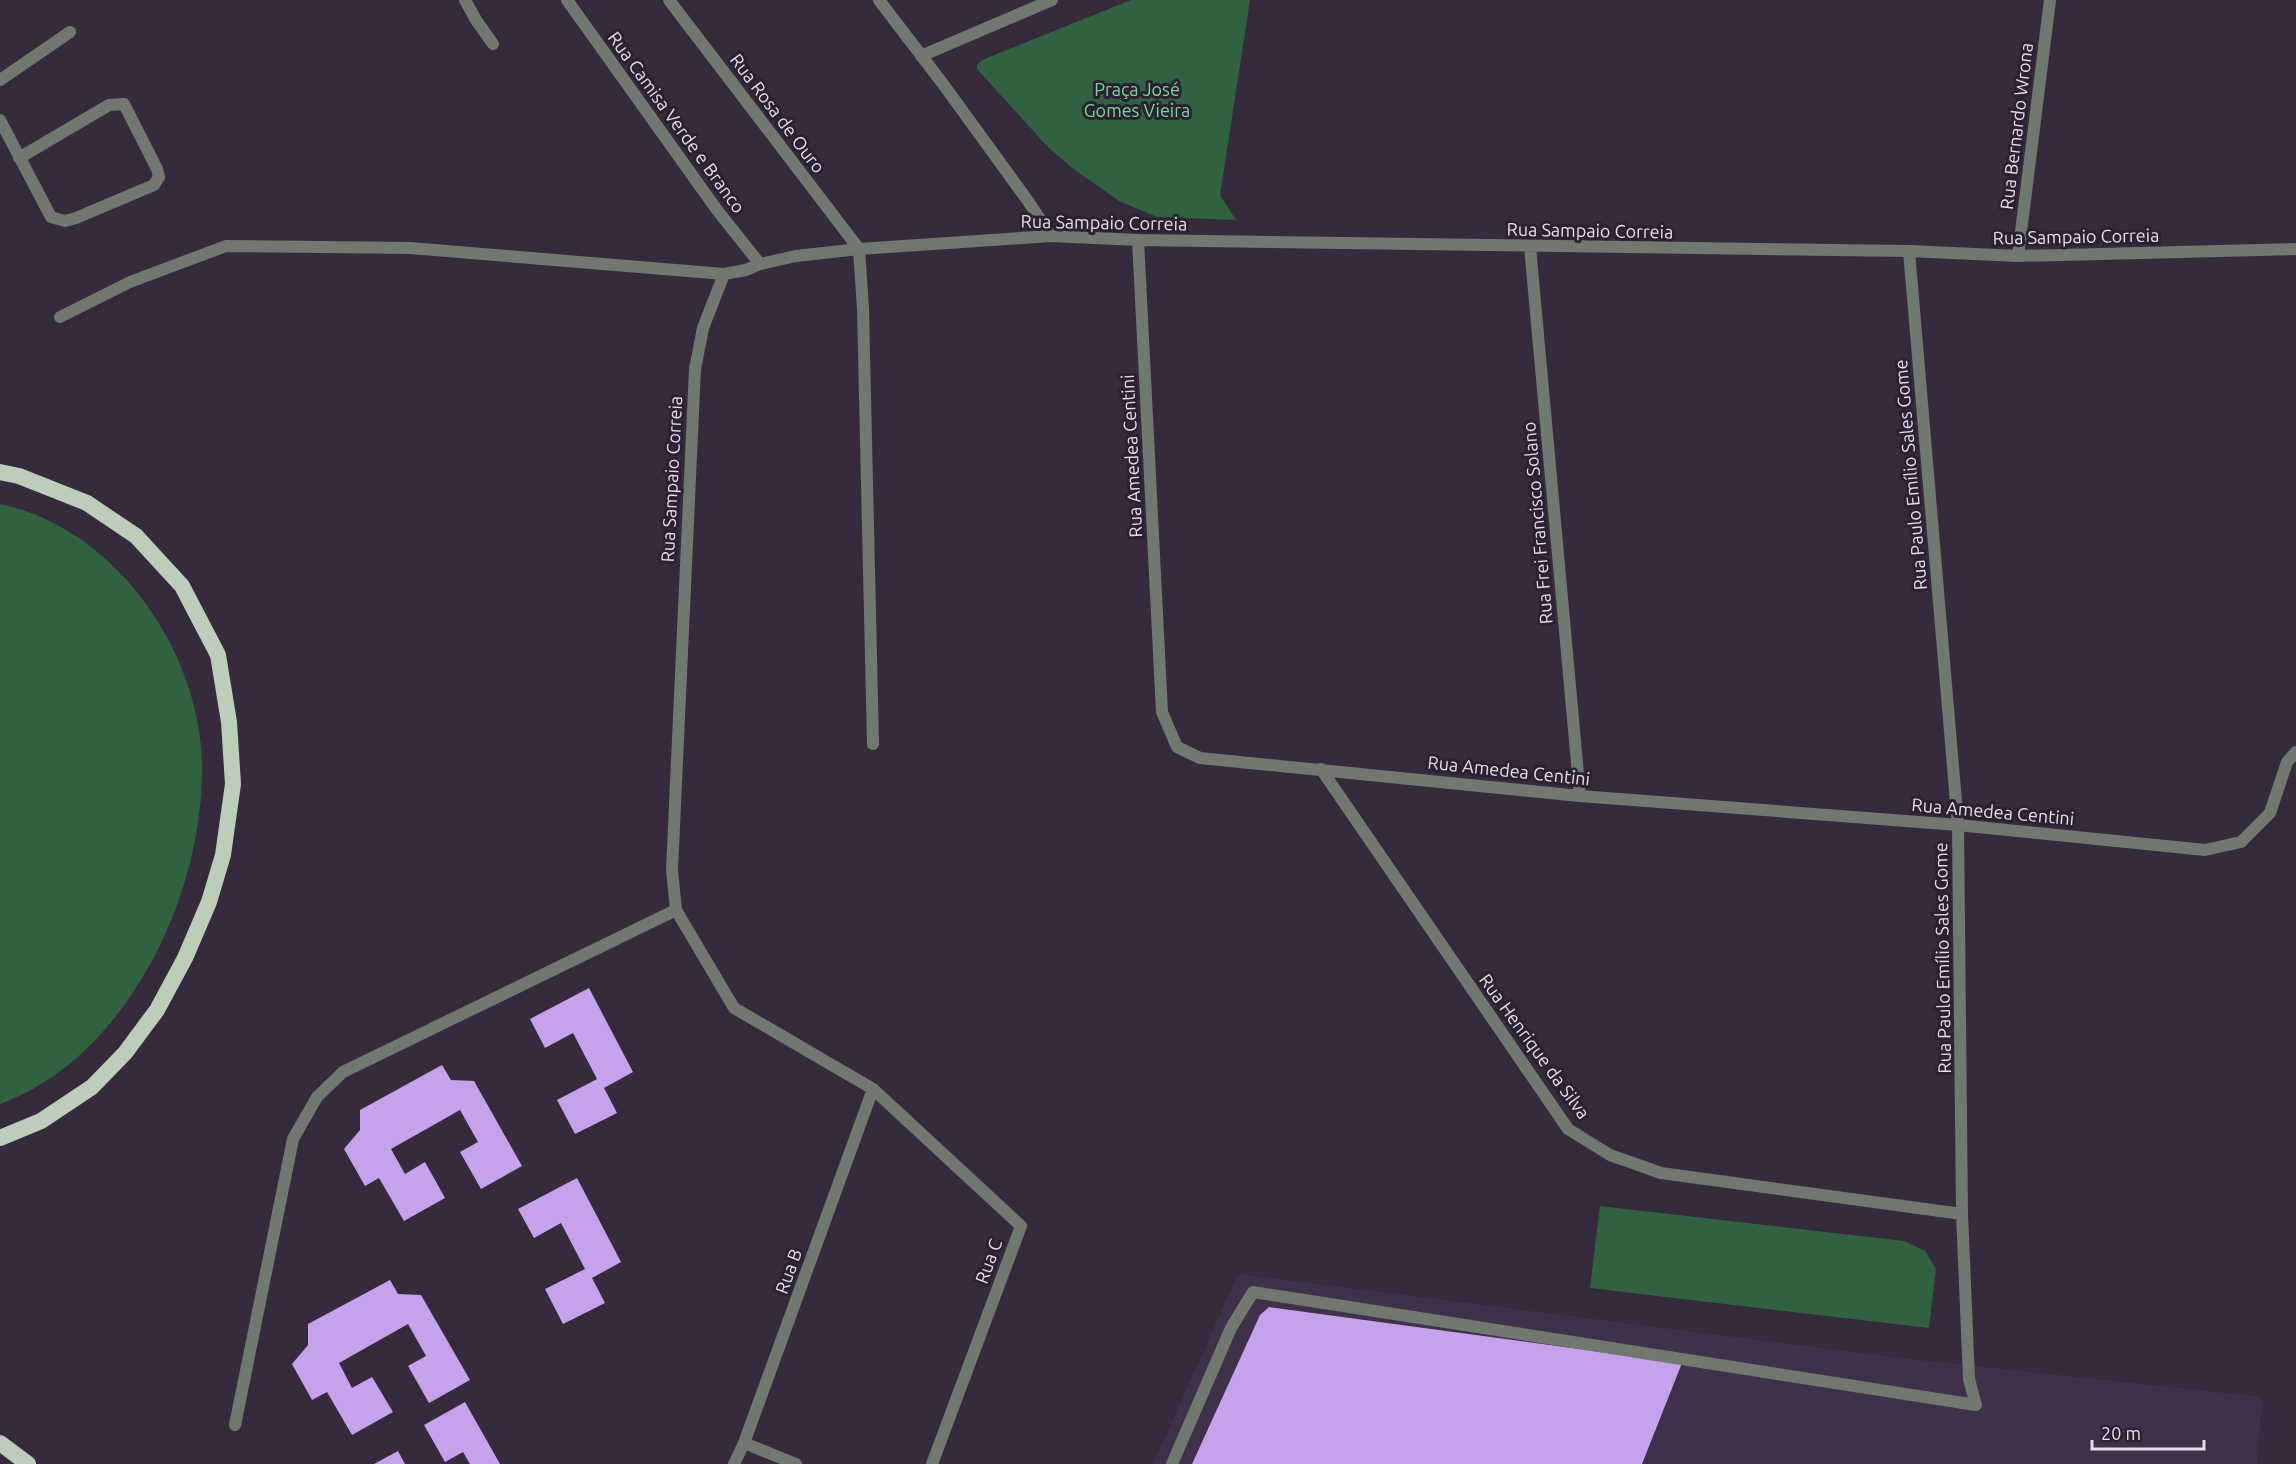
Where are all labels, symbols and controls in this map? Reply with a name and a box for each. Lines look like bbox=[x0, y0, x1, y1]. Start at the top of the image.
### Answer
street label: Rua Camisa Verde e Branco bbox=[605, 28, 749, 216]
street label: Rua Bernardo Wrona bbox=[1996, 41, 2036, 211]
street label: Rua Rosa de Ouro bbox=[727, 50, 829, 176]
park label: Praça José Gomes Vieira bbox=[1084, 79, 1190, 120]
street label: Rua Sampaio Correia bbox=[1021, 211, 1187, 233]
street label: Rua Sampaio Correia bbox=[1507, 219, 1673, 241]
street label: Rua Sampaio Correia bbox=[1993, 225, 2159, 247]
street label: Rua Paulo Emílio Sales Gome bbox=[1890, 359, 1930, 591]
street label: Rua Amedea Centini bbox=[1117, 374, 1145, 538]
street label: Rua Sampaio Correia bbox=[657, 395, 685, 563]
street label: Rua Frei Francisco Solano bbox=[1518, 421, 1556, 625]
street label: Rua Amedea Centini bbox=[1427, 752, 1591, 788]
street label: Rua Amedea Centini bbox=[1911, 794, 2075, 828]
street label: Rua Paulo Emílio Sales Gome bbox=[1930, 842, 1954, 1074]
street label: Rua Henrique da Silva bbox=[1476, 970, 1594, 1122]
street label: Rua C bbox=[971, 1236, 1005, 1286]
street label: Rua B bbox=[771, 1246, 805, 1296]
scale bar bbox=[2092, 1413, 2204, 1451]
text: 20 m bbox=[2101, 1423, 2141, 1443]

